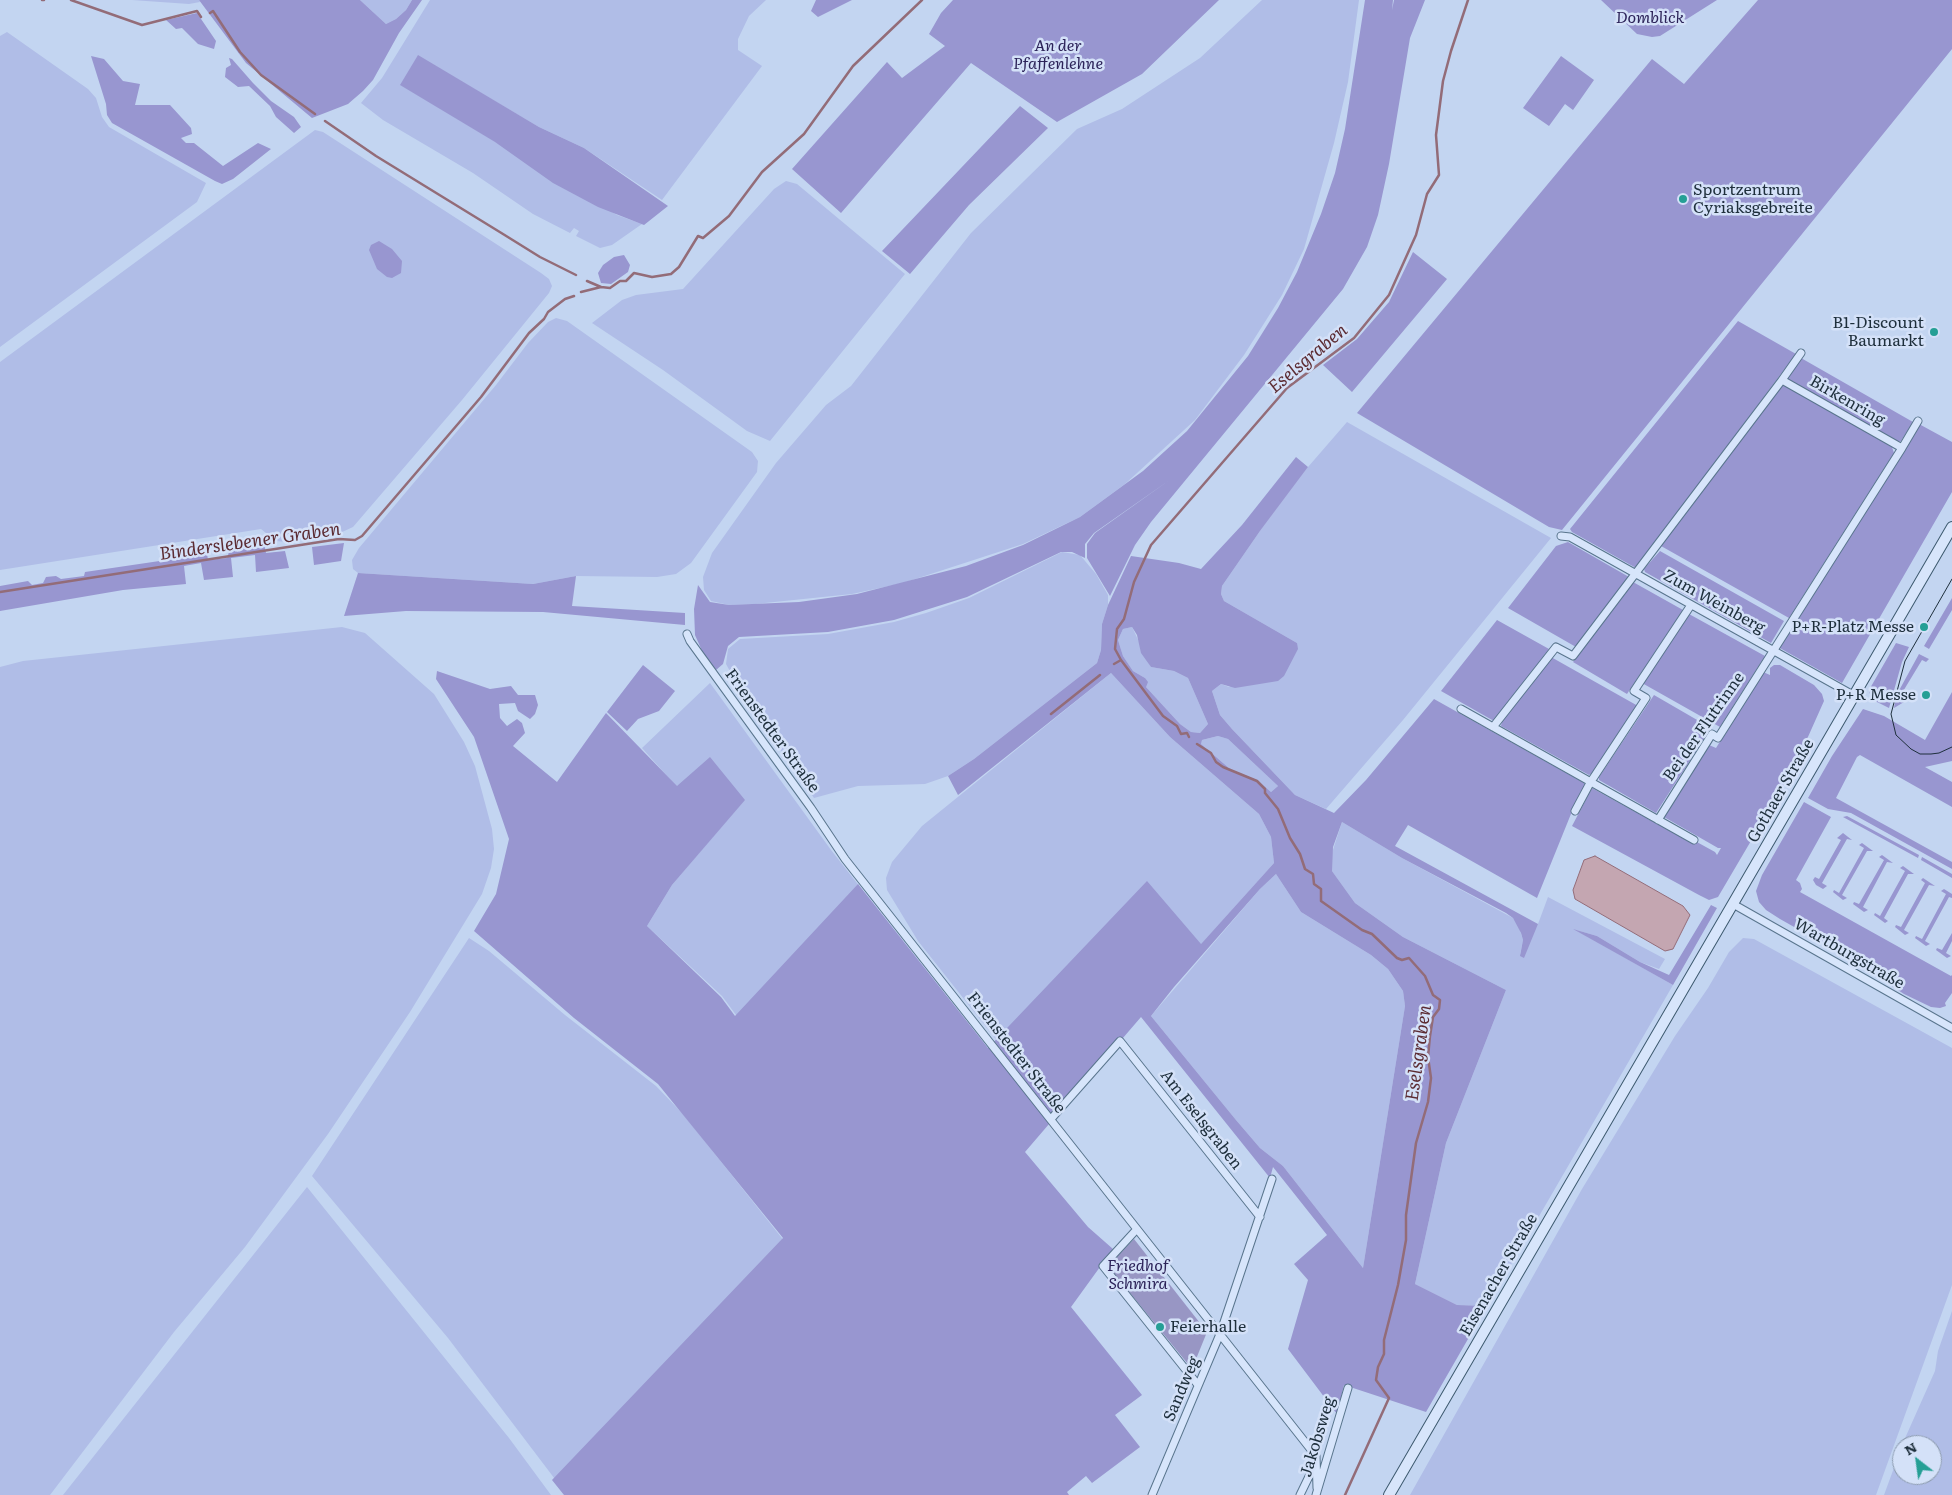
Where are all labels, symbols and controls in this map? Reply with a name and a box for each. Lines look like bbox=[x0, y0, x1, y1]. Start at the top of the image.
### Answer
park label: Domblick bbox=[1616, 8, 1684, 28]
park label: An der Pfaffenlehne bbox=[1013, 36, 1103, 74]
place label: Sportzentrum Cyriaksgebreite bbox=[1693, 180, 1813, 218]
marker: Sportzentrum Cyriaksgebreite bbox=[1677, 193, 1689, 205]
place label: B1-Discount Baumarkt bbox=[1833, 313, 1924, 351]
water label: Eselsgraben bbox=[1264, 320, 1352, 398]
marker: B1-Discount Baumarkt bbox=[1928, 326, 1940, 338]
street label: Birkenring bbox=[1806, 372, 1888, 430]
water label: Binderslebener Graben bbox=[158, 519, 342, 565]
street label: Zum Weinberg bbox=[1660, 566, 1768, 638]
place label: P+R-Platz Messe bbox=[1791, 617, 1914, 637]
marker: P+R-Platz Messe bbox=[1918, 621, 1930, 633]
street label: Frienstedter Straße bbox=[721, 665, 823, 797]
street label: Bei der Flutrinne bbox=[1659, 669, 1749, 785]
place label: P+R Messe bbox=[1836, 685, 1916, 705]
marker: P+R Messe bbox=[1920, 689, 1932, 701]
street label: Gothaer Straße bbox=[1744, 736, 1818, 846]
street label: Wartburgstraße bbox=[1790, 915, 1908, 993]
street label: Frienstedter Straße bbox=[963, 989, 1069, 1117]
water label: Eselsgraben bbox=[1402, 1004, 1436, 1102]
street label: Am Eselsgraben bbox=[1156, 1066, 1246, 1174]
street label: Eisenacher Straße bbox=[1456, 1210, 1542, 1340]
park label: Friedhof Schmira bbox=[1107, 1256, 1169, 1294]
place label: Feierhalle bbox=[1170, 1317, 1246, 1337]
marker: Feierhalle bbox=[1154, 1321, 1166, 1333]
street label: Sandweg bbox=[1160, 1354, 1204, 1424]
street label: Jakobsweg bbox=[1297, 1395, 1339, 1479]
north arrow bbox=[1892, 1435, 1942, 1485]
text: N bbox=[1900, 1436, 1920, 1459]

